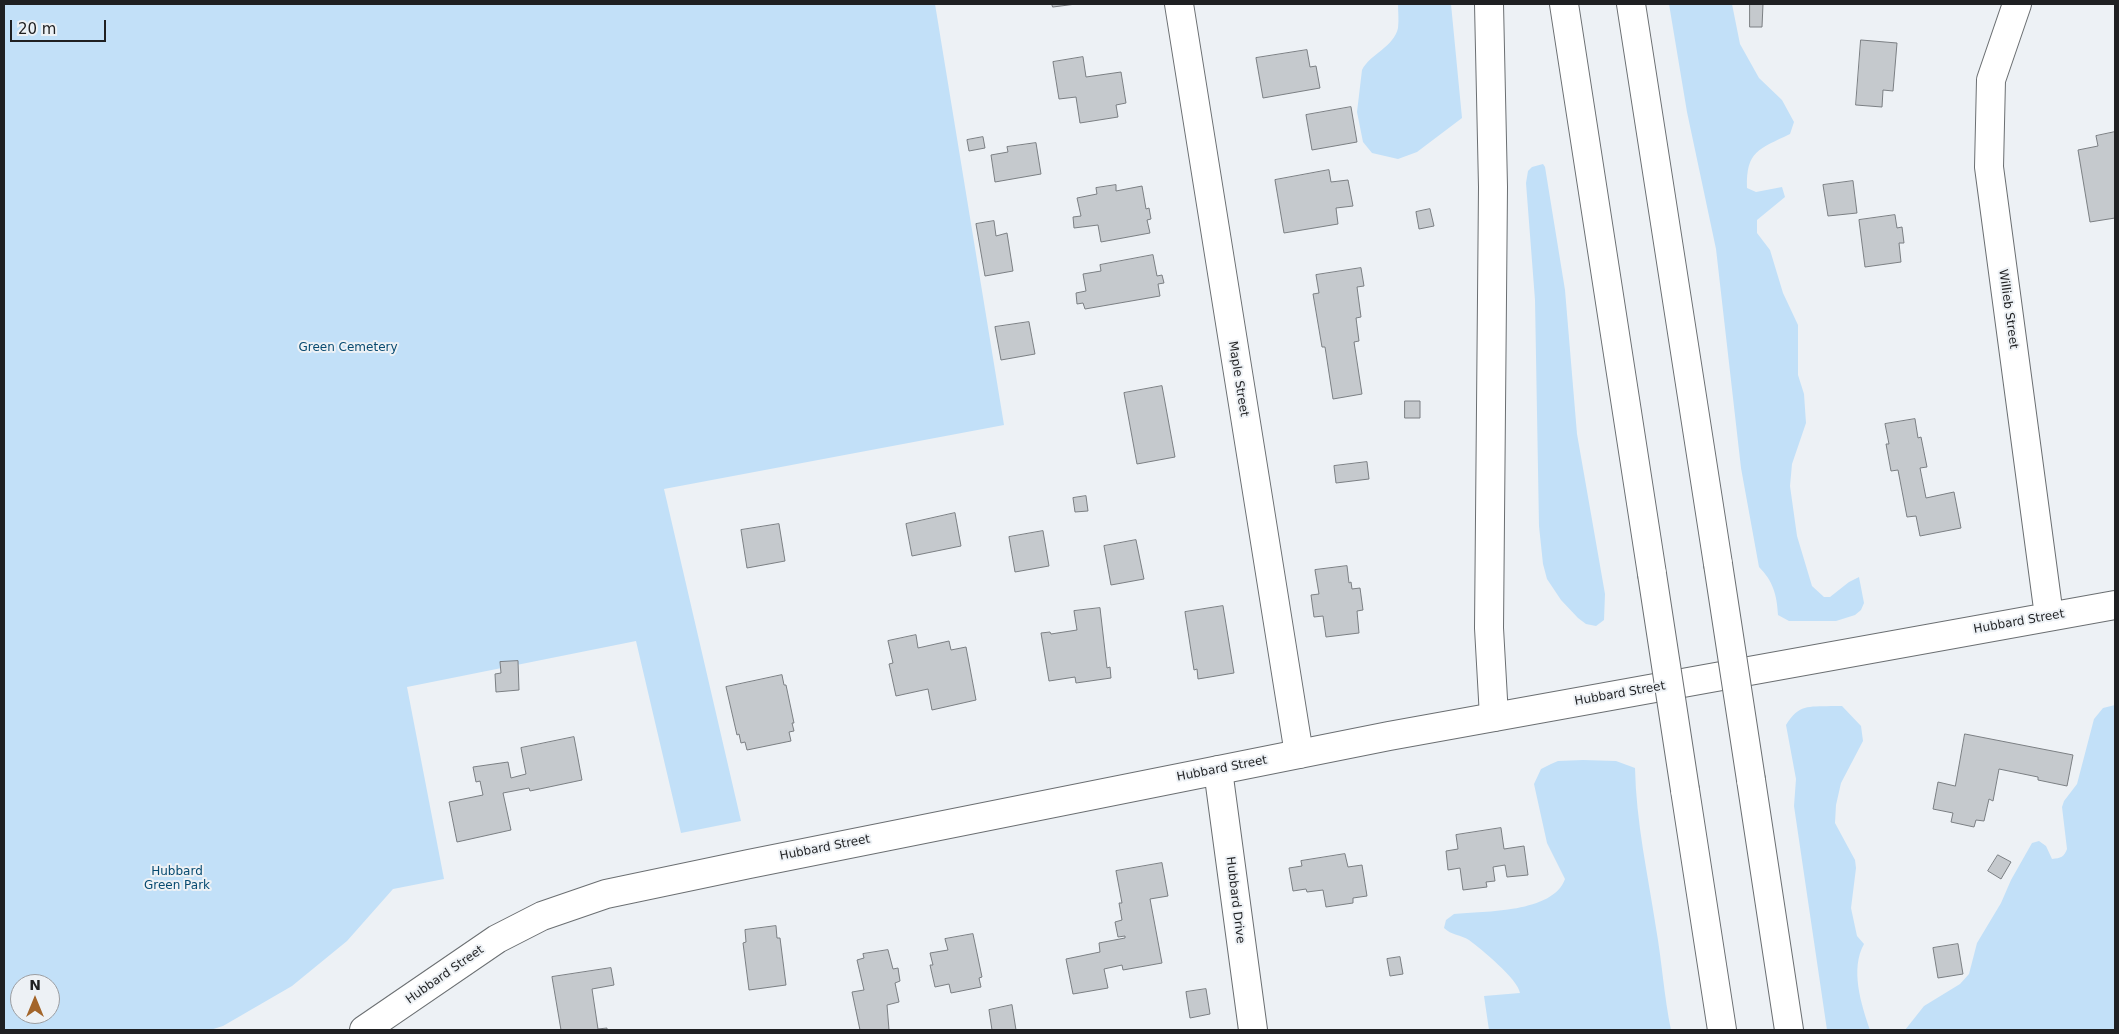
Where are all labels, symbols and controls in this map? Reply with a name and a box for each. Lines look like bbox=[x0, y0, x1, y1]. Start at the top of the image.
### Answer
scale bar bbox=[12, 10, 109, 42]
text: 20 m bbox=[18, 20, 56, 38]
street label: Willieb Street bbox=[1995, 268, 2021, 350]
street label: Maple Street bbox=[1225, 340, 1251, 418]
park label: Green Cemetery bbox=[298, 341, 398, 355]
street label: Hubbard Street bbox=[1973, 607, 2065, 637]
street label: Hubbard Street bbox=[1574, 679, 1666, 709]
street label: Hubbard Street bbox=[1176, 753, 1268, 785]
street label: Hubbard Street bbox=[779, 832, 871, 864]
street label: Hubbard Drive bbox=[1223, 856, 1247, 944]
park label: Hubbard Green Park bbox=[144, 865, 210, 893]
street label: Hubbard Street bbox=[403, 943, 487, 1007]
north arrow bbox=[10, 974, 60, 1024]
text: N bbox=[29, 977, 41, 993]

